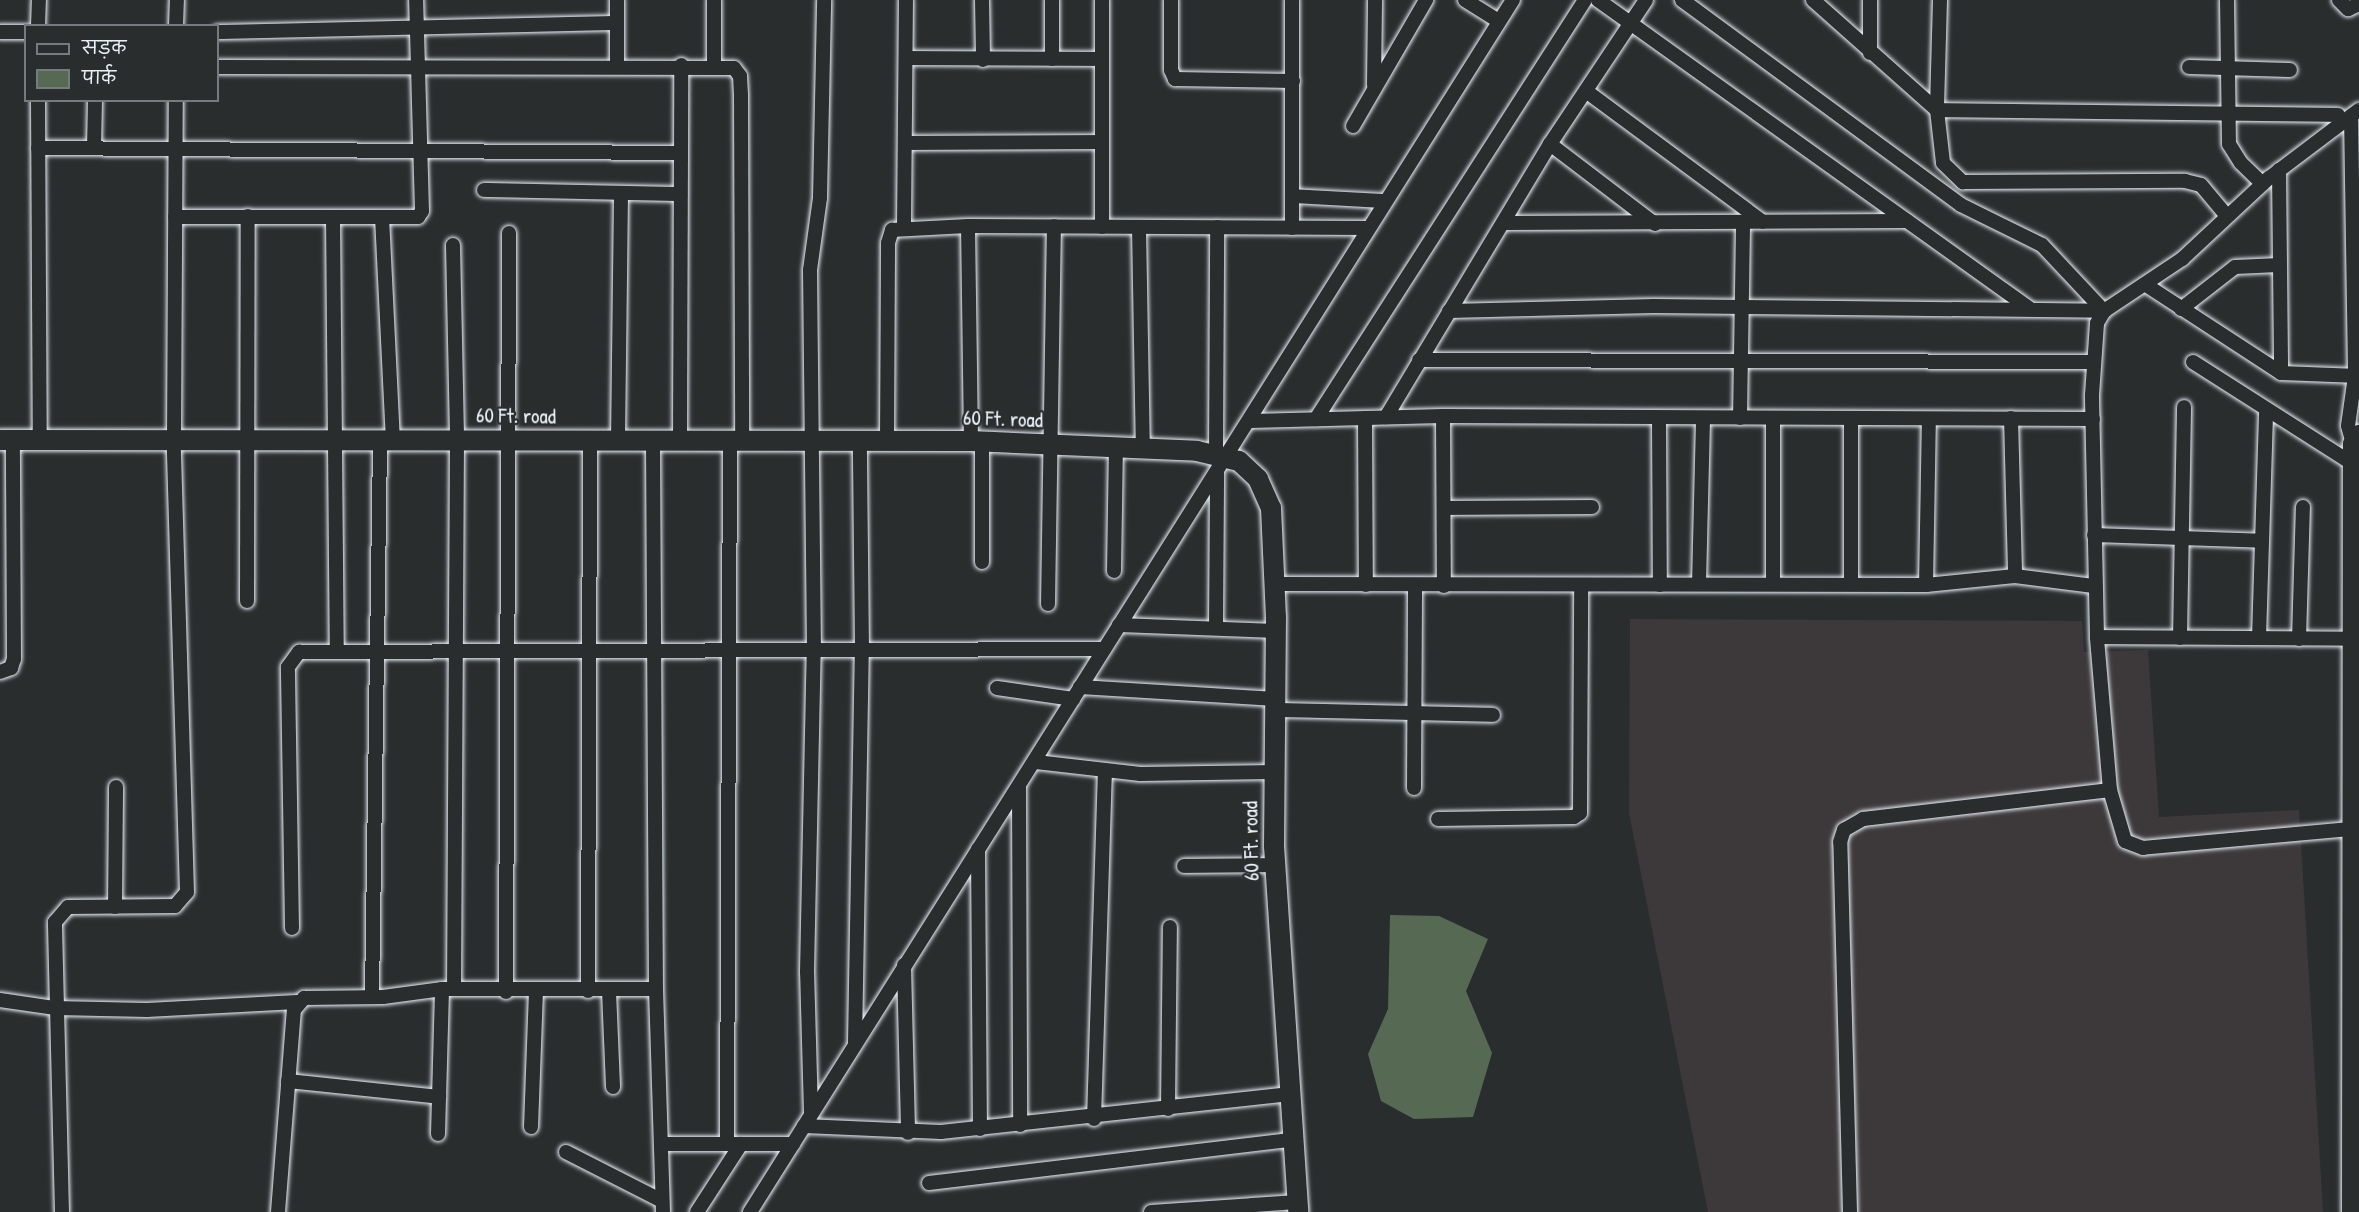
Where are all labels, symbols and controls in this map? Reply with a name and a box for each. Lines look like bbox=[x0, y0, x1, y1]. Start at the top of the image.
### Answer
legend bbox=[24, 24, 219, 102]
text: सड़क bbox=[82, 35, 126, 60]
text: पार्क bbox=[82, 65, 116, 90]
street label: 60 Ft. road bbox=[476, 403, 556, 429]
street label: 60 Ft. road bbox=[963, 405, 1043, 433]
street label: 60 Ft. road bbox=[1238, 801, 1264, 881]

